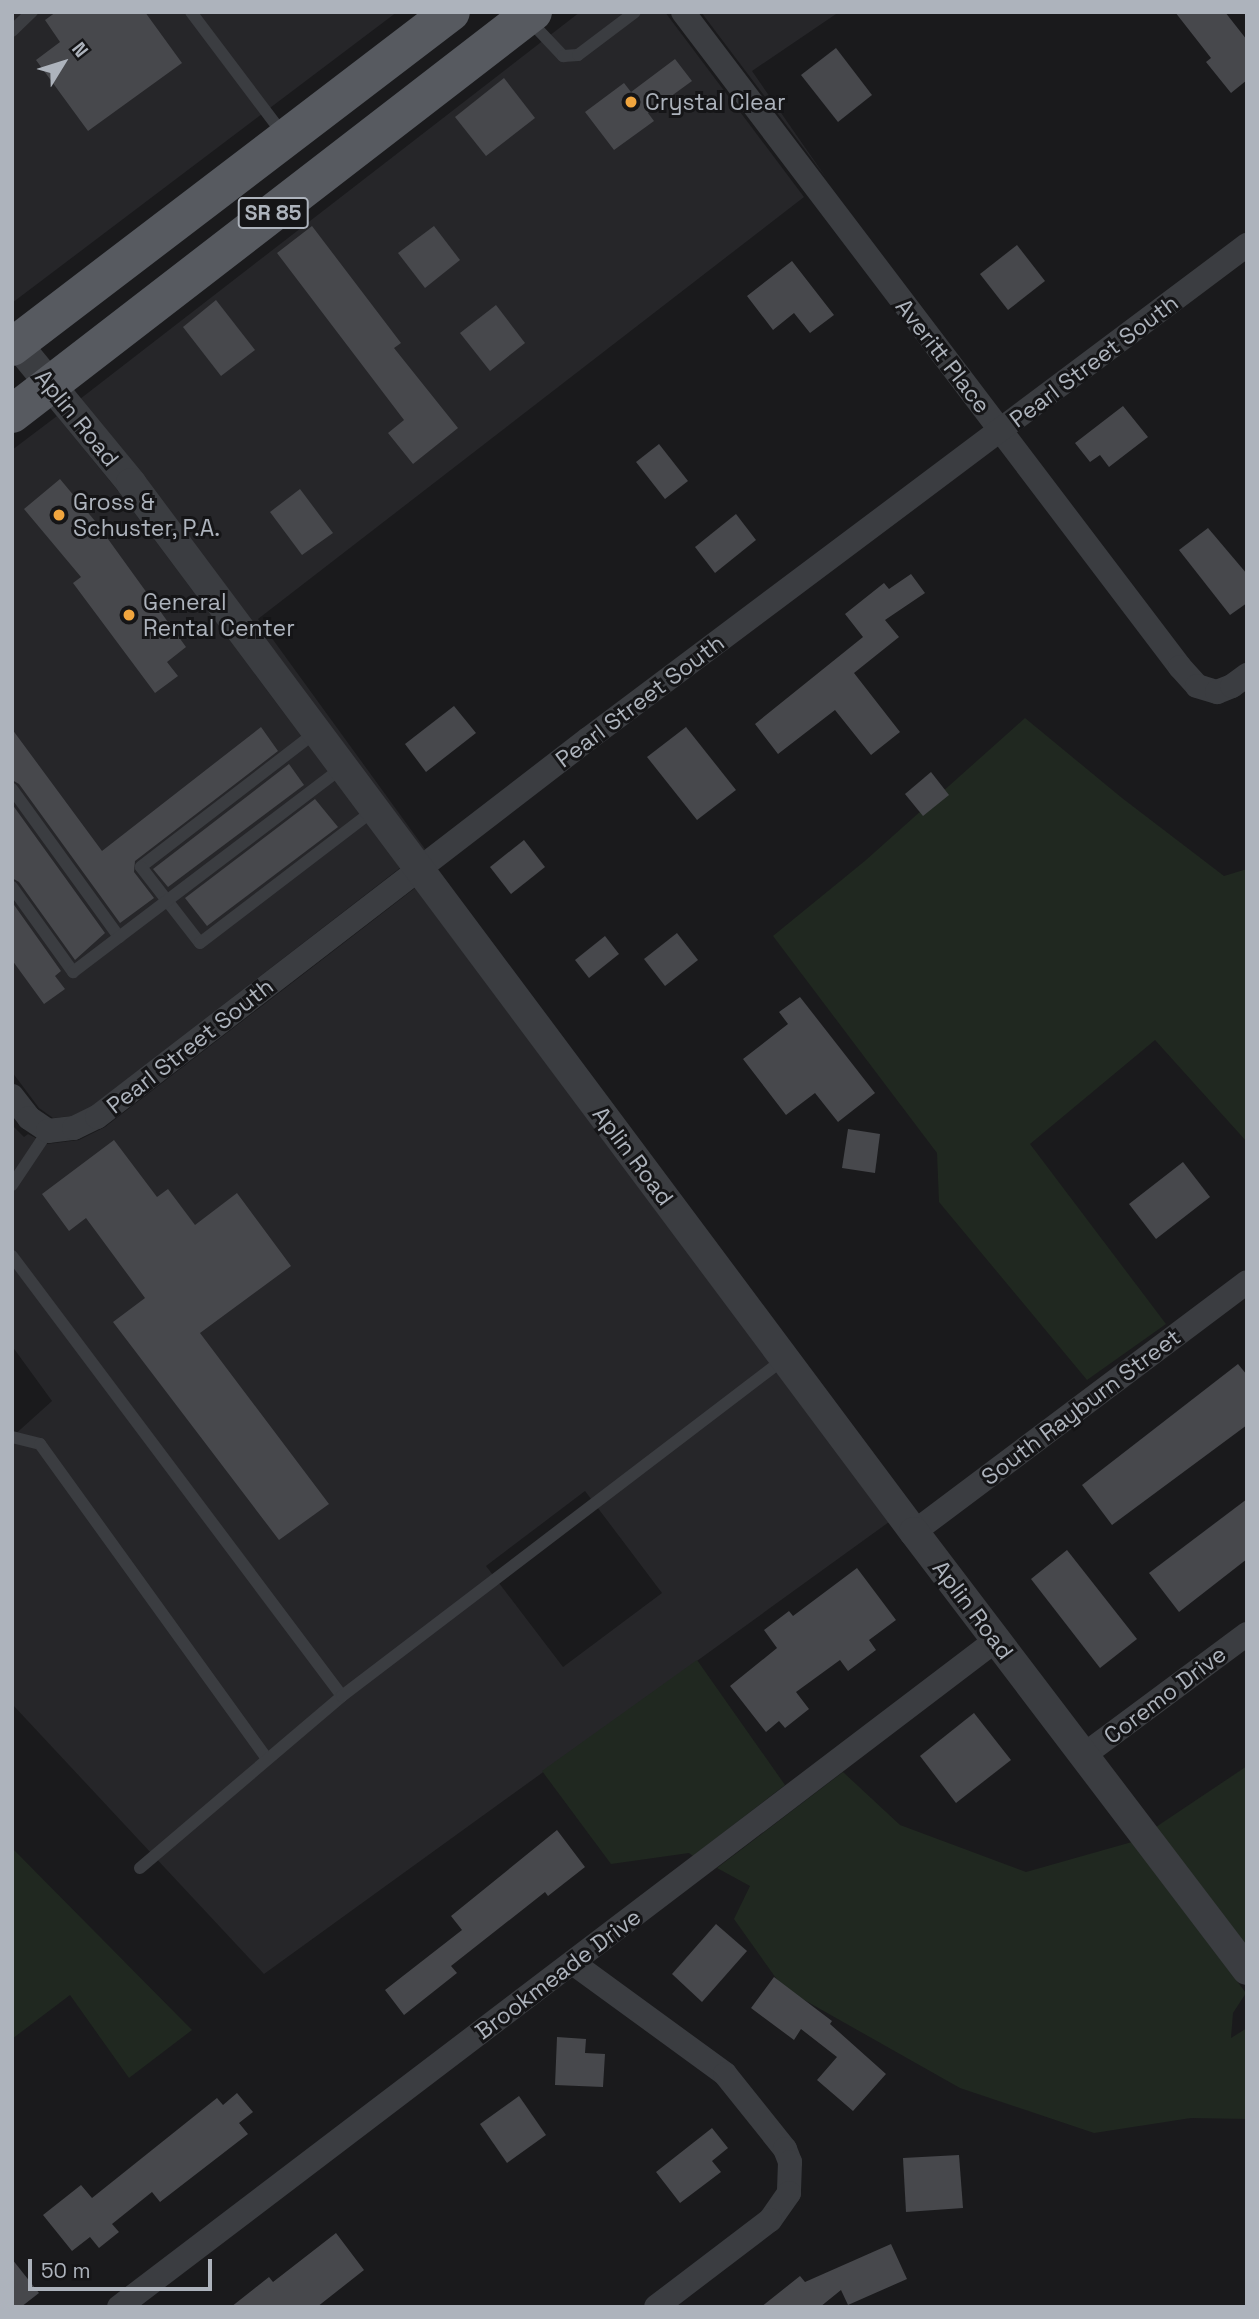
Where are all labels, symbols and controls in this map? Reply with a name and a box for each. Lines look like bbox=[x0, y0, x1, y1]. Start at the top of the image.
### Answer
north arrow bbox=[28, 28, 98, 98]
text: N bbox=[66, 37, 94, 62]
place label: Crystal Clear bbox=[645, 88, 786, 116]
marker: Crystal Clear bbox=[623, 94, 639, 110]
road number: SR 85 bbox=[236, 196, 310, 230]
street label: Pearl Street South bbox=[1004, 289, 1184, 433]
street label: Averitt Place bbox=[890, 293, 996, 419]
street label: Aplin Road bbox=[29, 364, 125, 472]
place label: Gross & Schuster, P.A. bbox=[73, 488, 221, 542]
marker: Gross & Schuster, P.A. bbox=[51, 507, 67, 523]
place label: General Rental Center bbox=[143, 588, 295, 642]
marker: General Rental Center bbox=[121, 607, 137, 623]
street label: Pearl Street South bbox=[550, 629, 730, 773]
street label: Pearl Street South bbox=[101, 972, 279, 1120]
street label: Aplin Road bbox=[587, 1101, 679, 1211]
street label: South Rayburn Street bbox=[976, 1323, 1186, 1491]
street label: Aplin Road bbox=[927, 1555, 1019, 1665]
street label: Coremo Drive bbox=[1098, 1640, 1232, 1750]
street label: Brookmeade Drive bbox=[470, 1903, 646, 2045]
scale bar bbox=[32, 2246, 215, 2290]
text: 50 m bbox=[41, 2257, 91, 2284]

